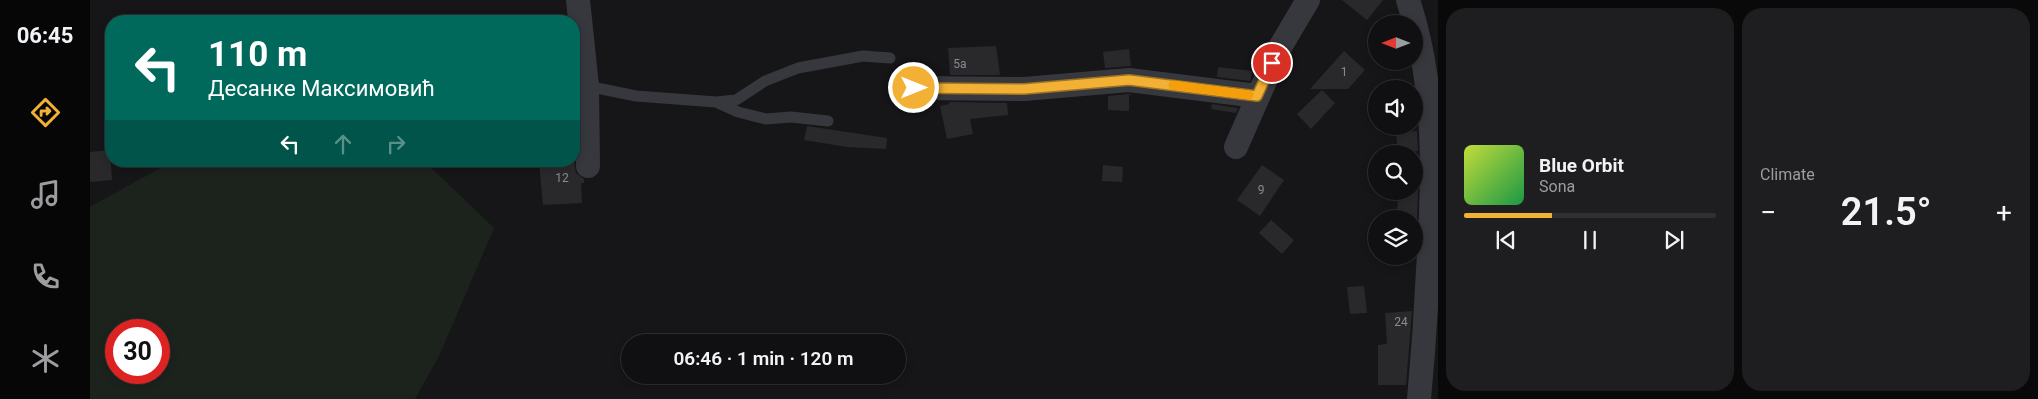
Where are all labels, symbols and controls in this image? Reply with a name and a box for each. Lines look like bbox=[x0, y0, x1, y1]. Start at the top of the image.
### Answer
north arrow bbox=[1368, 15, 1422, 70]
map controls bbox=[1368, 15, 1423, 265]
text: 06:45 bbox=[17, 23, 73, 48]
text: 110 m bbox=[208, 34, 307, 75]
icon: left bbox=[125, 35, 190, 100]
pin bbox=[1251, 42, 1293, 84]
icon: arrive bbox=[1258, 49, 1286, 77]
house number: 5a bbox=[953, 57, 967, 71]
position arrow bbox=[887, 61, 939, 113]
house number: 1 bbox=[1341, 65, 1347, 79]
text: Десанке Максимовић bbox=[208, 76, 435, 101]
button: sound bbox=[1368, 80, 1423, 135]
icon: directions bbox=[28, 95, 63, 130]
icon: left bbox=[276, 130, 304, 158]
icon: ahead bbox=[329, 130, 357, 158]
icon: right bbox=[382, 130, 410, 158]
button: search bbox=[1368, 145, 1423, 200]
text: Blue Orbit bbox=[1539, 154, 1624, 177]
text: Climate bbox=[1760, 165, 1815, 184]
house number: 12 bbox=[555, 171, 569, 185]
icon: music bbox=[28, 177, 63, 212]
text: Sona bbox=[1539, 177, 1575, 196]
house number: 9 bbox=[1258, 183, 1264, 197]
text: 21.5° bbox=[1841, 190, 1931, 234]
text: − bbox=[1760, 196, 1776, 229]
text: + bbox=[1996, 196, 2012, 229]
button: layers bbox=[1368, 210, 1423, 265]
icon: previous bbox=[1492, 226, 1520, 254]
icon: pause bbox=[1576, 226, 1604, 254]
icon: next bbox=[1660, 226, 1688, 254]
icon: phone bbox=[28, 259, 63, 294]
house number: 24 bbox=[1394, 315, 1408, 329]
speed limit sign: 30 bbox=[105, 319, 170, 384]
icon: climate bbox=[28, 341, 63, 376]
text: 06:46 · 1 min · 120 m bbox=[673, 347, 854, 370]

